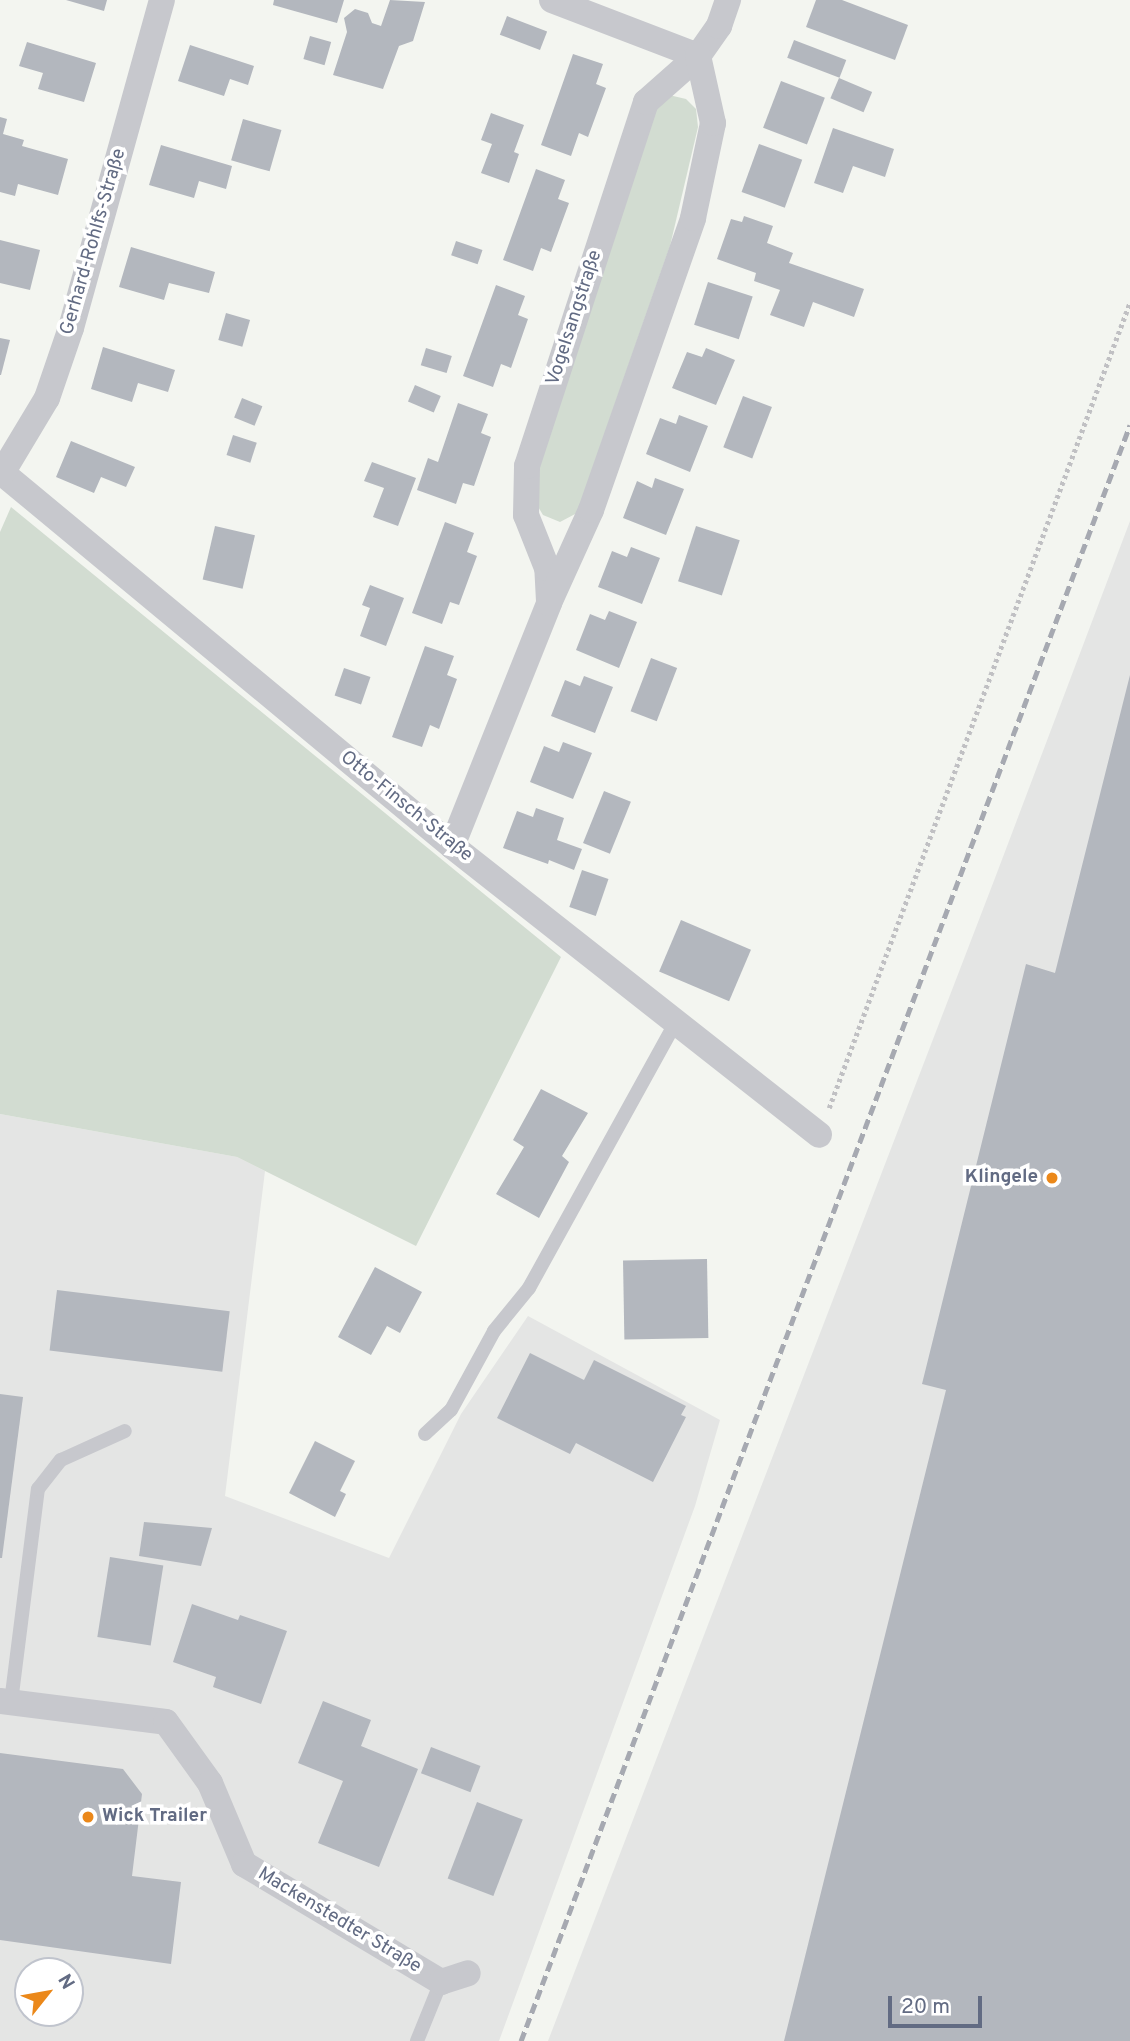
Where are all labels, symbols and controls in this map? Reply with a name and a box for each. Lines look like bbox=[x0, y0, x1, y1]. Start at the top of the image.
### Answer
street label: Gerhard-Rohlfs-Straße bbox=[56, 146, 132, 338]
street label: Vogelsangstraße bbox=[542, 248, 608, 388]
street label: Otto-Finsch-Straße bbox=[335, 747, 477, 867]
place label: Klingele bbox=[965, 1167, 1038, 1189]
marker: Klingele bbox=[1044, 1170, 1060, 1186]
place label: Wick Trailer bbox=[102, 1806, 207, 1828]
marker: Wick Trailer bbox=[80, 1809, 96, 1825]
street label: Mackenstedter Straße bbox=[253, 1863, 425, 1979]
north arrow bbox=[14, 1957, 84, 2027]
text: N bbox=[51, 1970, 79, 1994]
scale bar bbox=[892, 1982, 986, 2026]
text: 20 m bbox=[901, 1994, 950, 2021]

